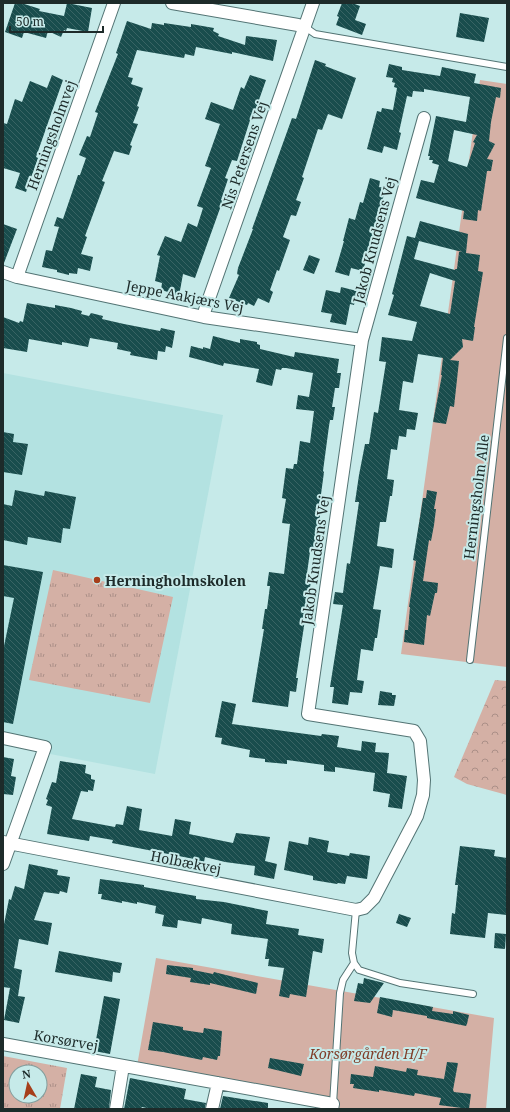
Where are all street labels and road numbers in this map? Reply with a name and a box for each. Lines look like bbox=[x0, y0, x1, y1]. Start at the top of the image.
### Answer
street label: Herningsholmvej bbox=[22, 77, 80, 193]
street label: Nis Petersens Vej bbox=[217, 98, 271, 212]
street label: Jakob Knudsens Vej bbox=[348, 175, 400, 306]
street label: Jeppe Aakjærs Vej bbox=[124, 275, 246, 317]
street label: Herningsholm Alle bbox=[459, 433, 493, 561]
street label: Jakob Knudsens Vej bbox=[296, 494, 333, 627]
street label: Holbækvej bbox=[149, 846, 223, 878]
street label: Korsørvej bbox=[32, 1025, 100, 1055]

